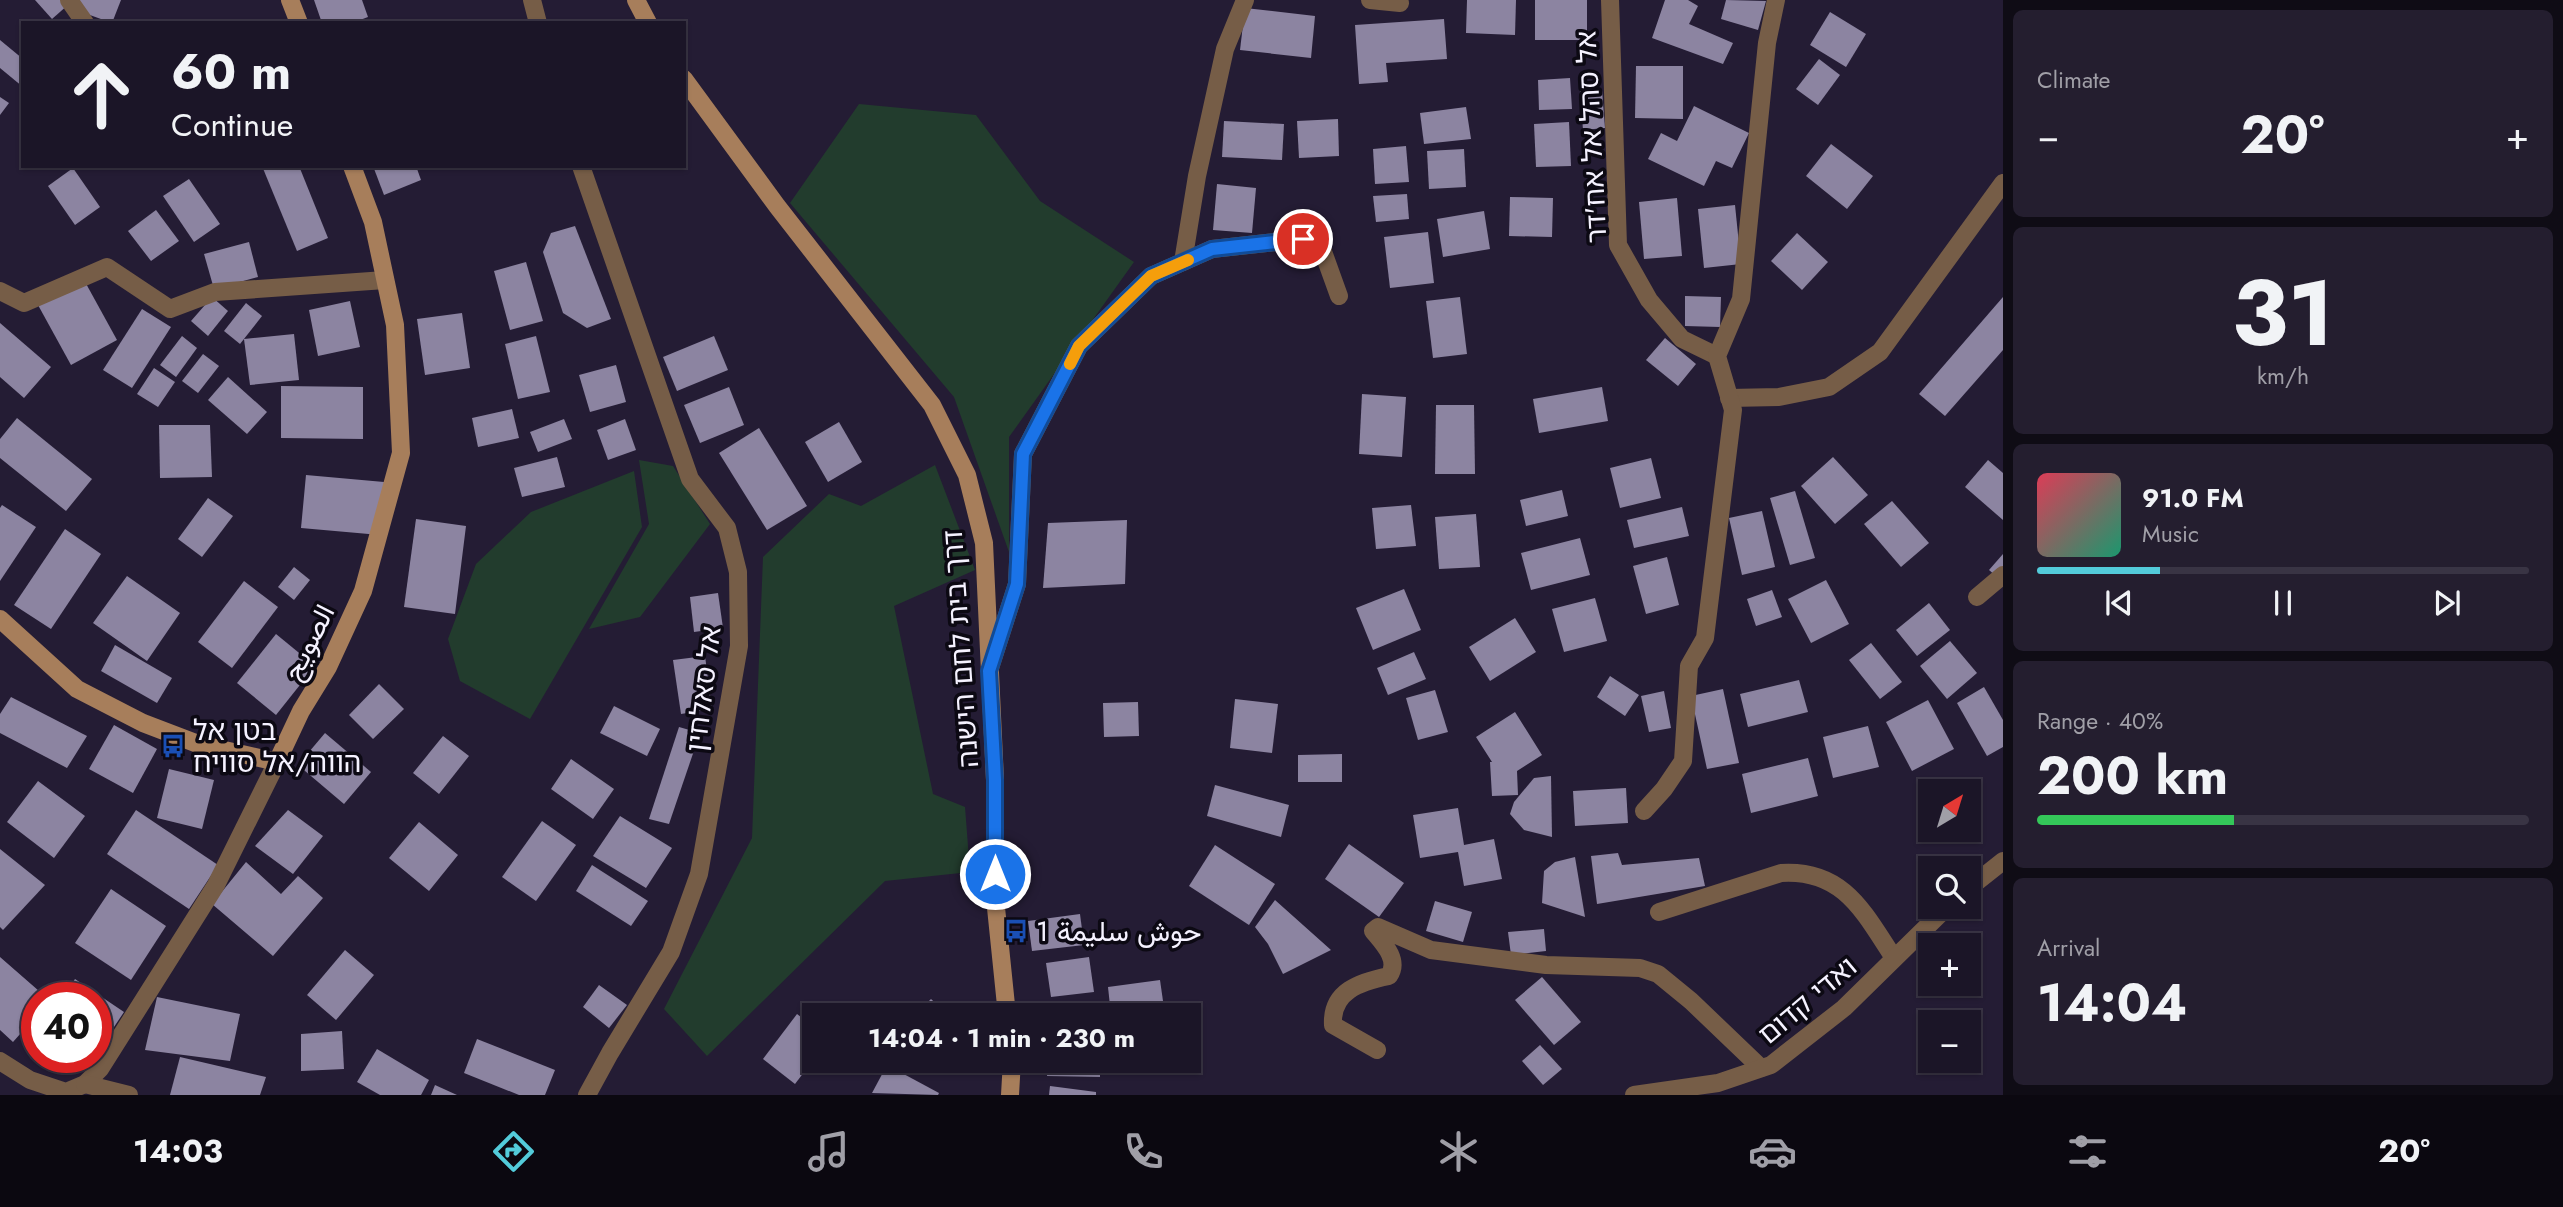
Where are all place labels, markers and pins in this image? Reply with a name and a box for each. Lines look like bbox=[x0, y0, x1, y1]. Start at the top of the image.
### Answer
pin bbox=[1273, 209, 1333, 269]
place label: בטן אל הווה/אל סוויח bbox=[193, 710, 361, 783]
bus stop icon: בטן אל הווה/אל סוויח bbox=[159, 732, 187, 760]
place label: حوش سليمة 1 bbox=[1036, 911, 1201, 952]
bus stop icon: حوش سليمة 1 bbox=[1002, 917, 1030, 945]

